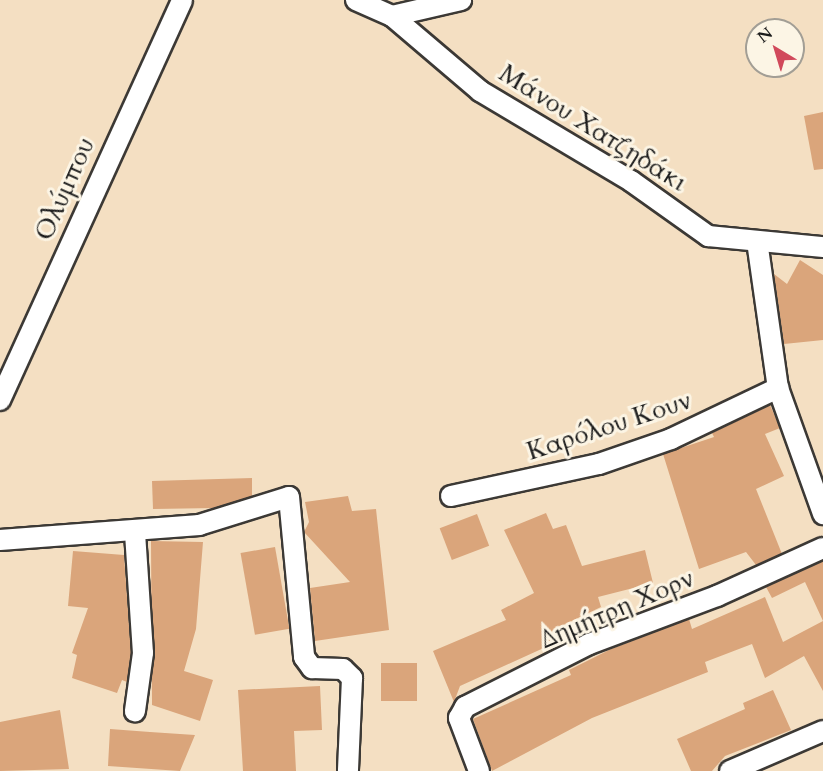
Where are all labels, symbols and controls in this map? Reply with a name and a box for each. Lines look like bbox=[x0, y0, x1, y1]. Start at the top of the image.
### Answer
north arrow bbox=[745, 18, 805, 78]
text: N bbox=[753, 22, 777, 48]
street label: Μάνου Χατζηδάκι bbox=[493, 58, 693, 198]
street label: Ολύμπου bbox=[28, 133, 102, 245]
street label: Καρόλου Κουν bbox=[523, 385, 695, 467]
street label: Δημήτρη Χορν bbox=[535, 563, 699, 655]

